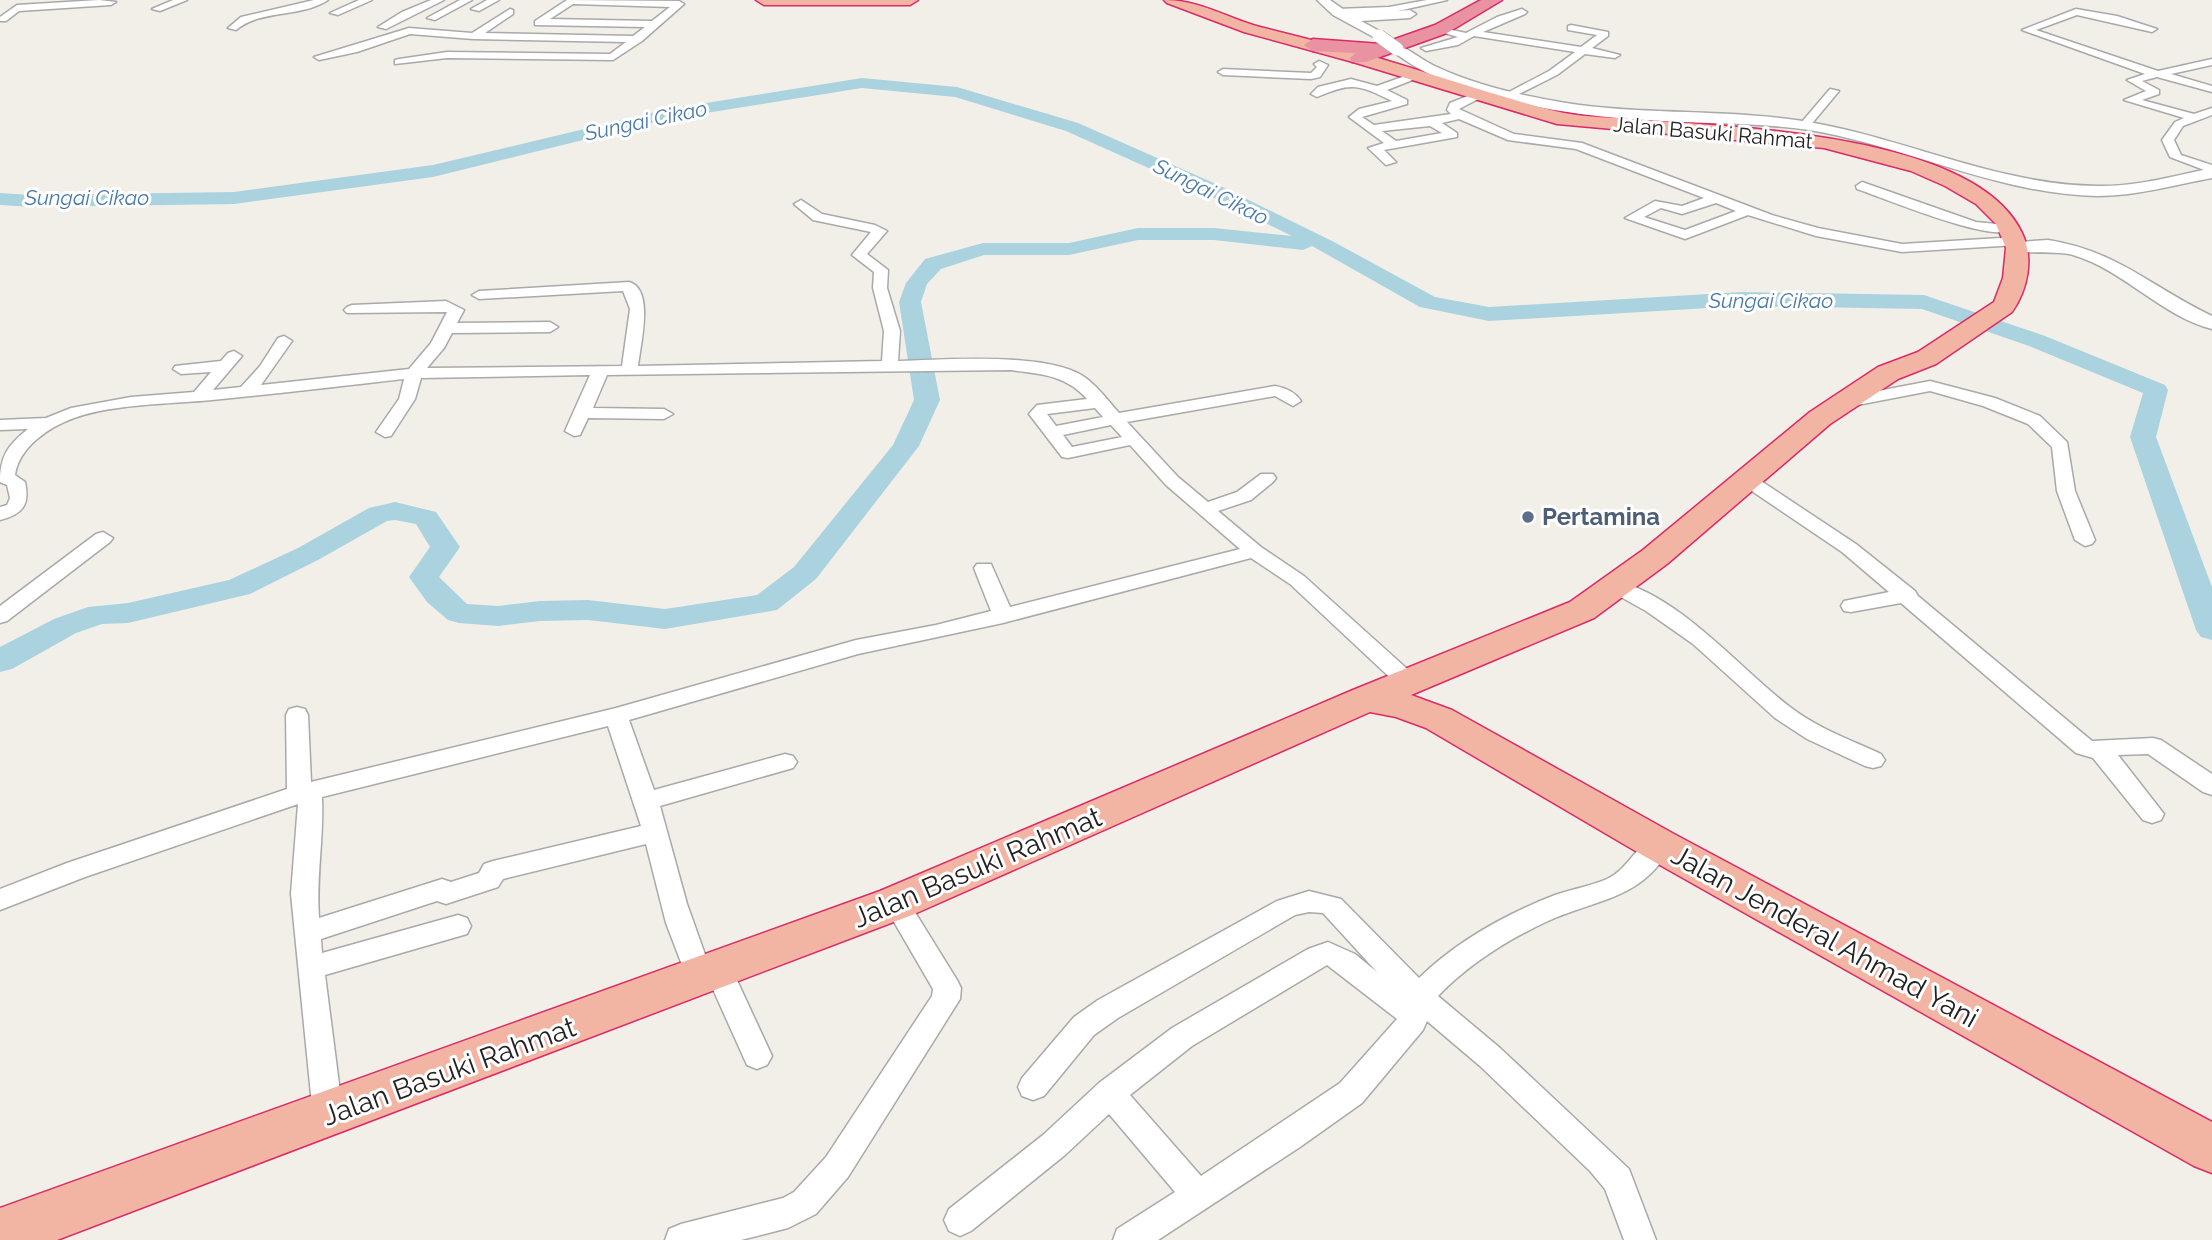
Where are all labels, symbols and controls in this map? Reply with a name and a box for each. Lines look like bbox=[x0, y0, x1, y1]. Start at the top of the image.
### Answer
water label: Sungai Cikao bbox=[581, 95, 709, 146]
street label: Jalan Basuki Rahmat bbox=[1612, 111, 1814, 154]
water label: Sungai Cikao bbox=[1149, 153, 1273, 230]
water label: Sungai Cikao bbox=[24, 185, 149, 210]
water label: Sungai Cikao bbox=[1708, 288, 1833, 313]
place label: Pertamina bbox=[1542, 502, 1660, 531]
marker: Pertamina bbox=[1520, 509, 1536, 525]
street label: Jalan Basuki Rahmat bbox=[848, 800, 1107, 935]
street label: Jalan Jenderal Ahmad Yani bbox=[1666, 838, 1984, 1035]
street label: Jalan Basuki Rahmat bbox=[318, 1010, 581, 1133]

